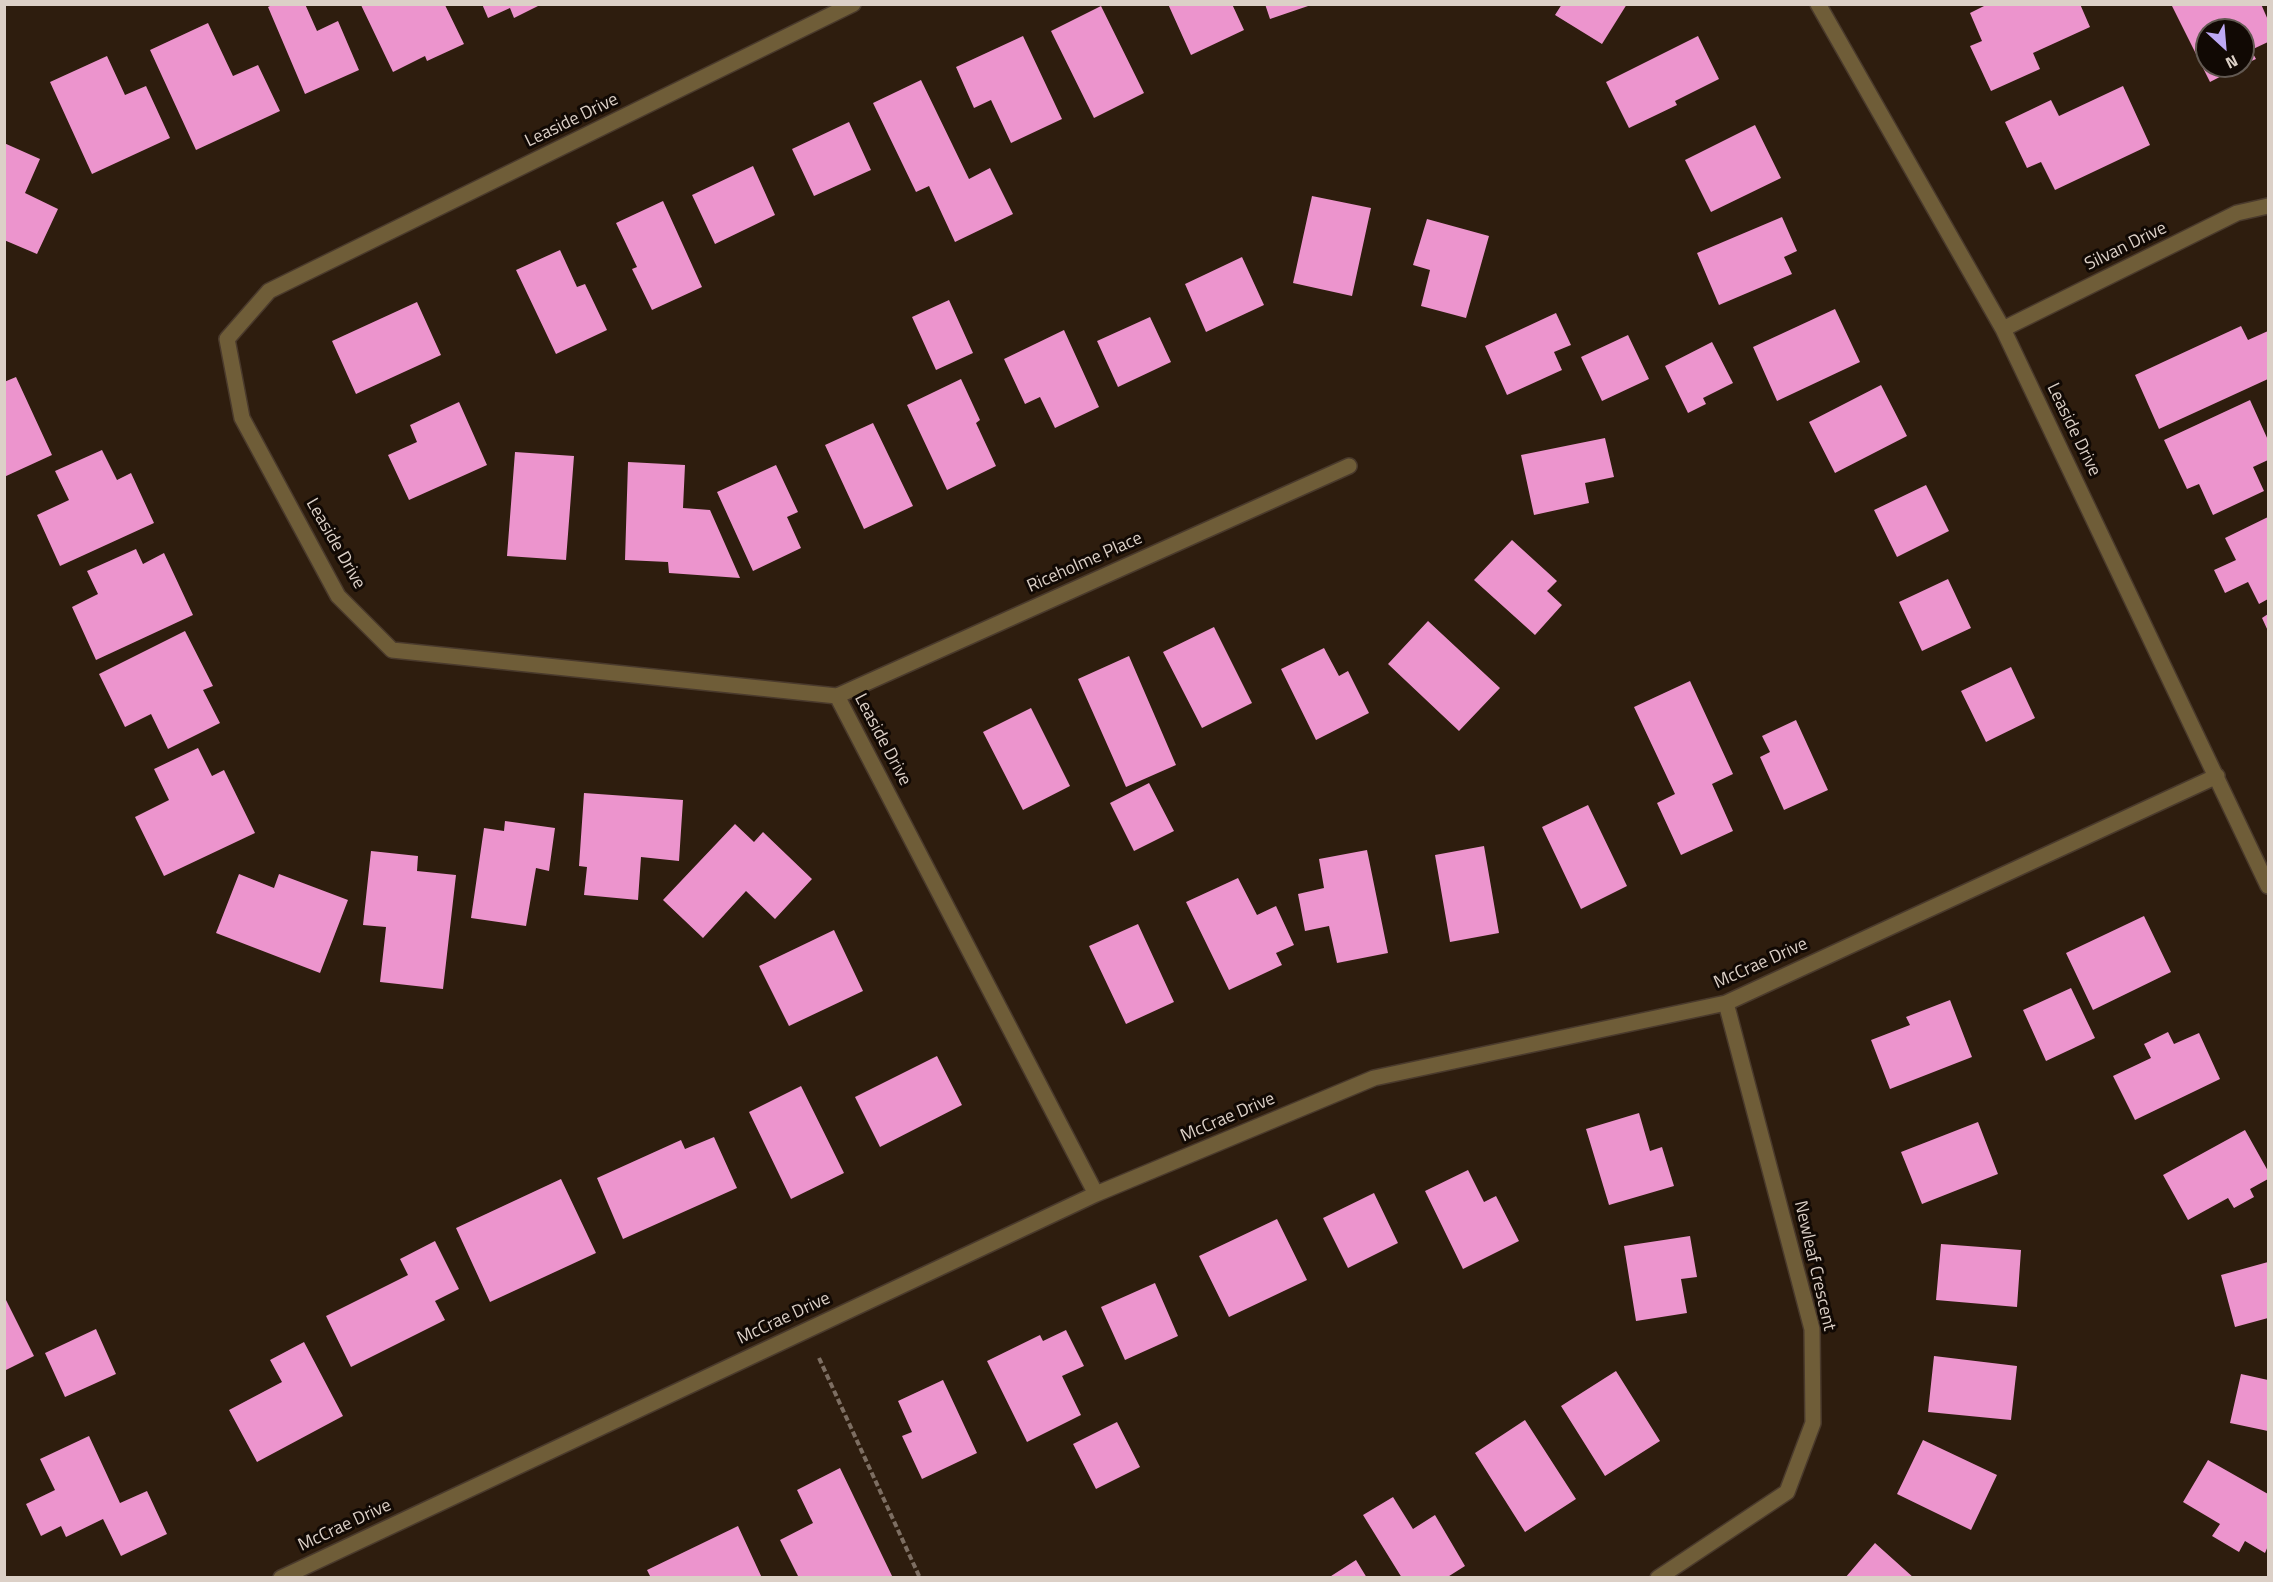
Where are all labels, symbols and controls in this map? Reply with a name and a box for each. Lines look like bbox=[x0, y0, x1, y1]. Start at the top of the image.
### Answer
north arrow bbox=[2195, 18, 2255, 78]
text: N bbox=[2222, 49, 2242, 76]
street label: Leaside Drive bbox=[522, 89, 622, 153]
street label: Silvan Drive bbox=[2082, 218, 2170, 276]
street label: Leaside Drive bbox=[2041, 380, 2105, 480]
street label: Leaside Drive bbox=[300, 495, 370, 593]
street label: Riceholme Place bbox=[1024, 528, 1146, 598]
street label: Leaside Drive bbox=[849, 690, 915, 790]
street label: McCrae Drive bbox=[1711, 934, 1811, 994]
street label: McCrae Drive bbox=[1178, 1088, 1278, 1148]
street label: Newleaf Crescent bbox=[1789, 1199, 1839, 1333]
street label: McCrae Drive bbox=[734, 1288, 834, 1350]
street label: McCrae Drive bbox=[295, 1495, 395, 1557]

